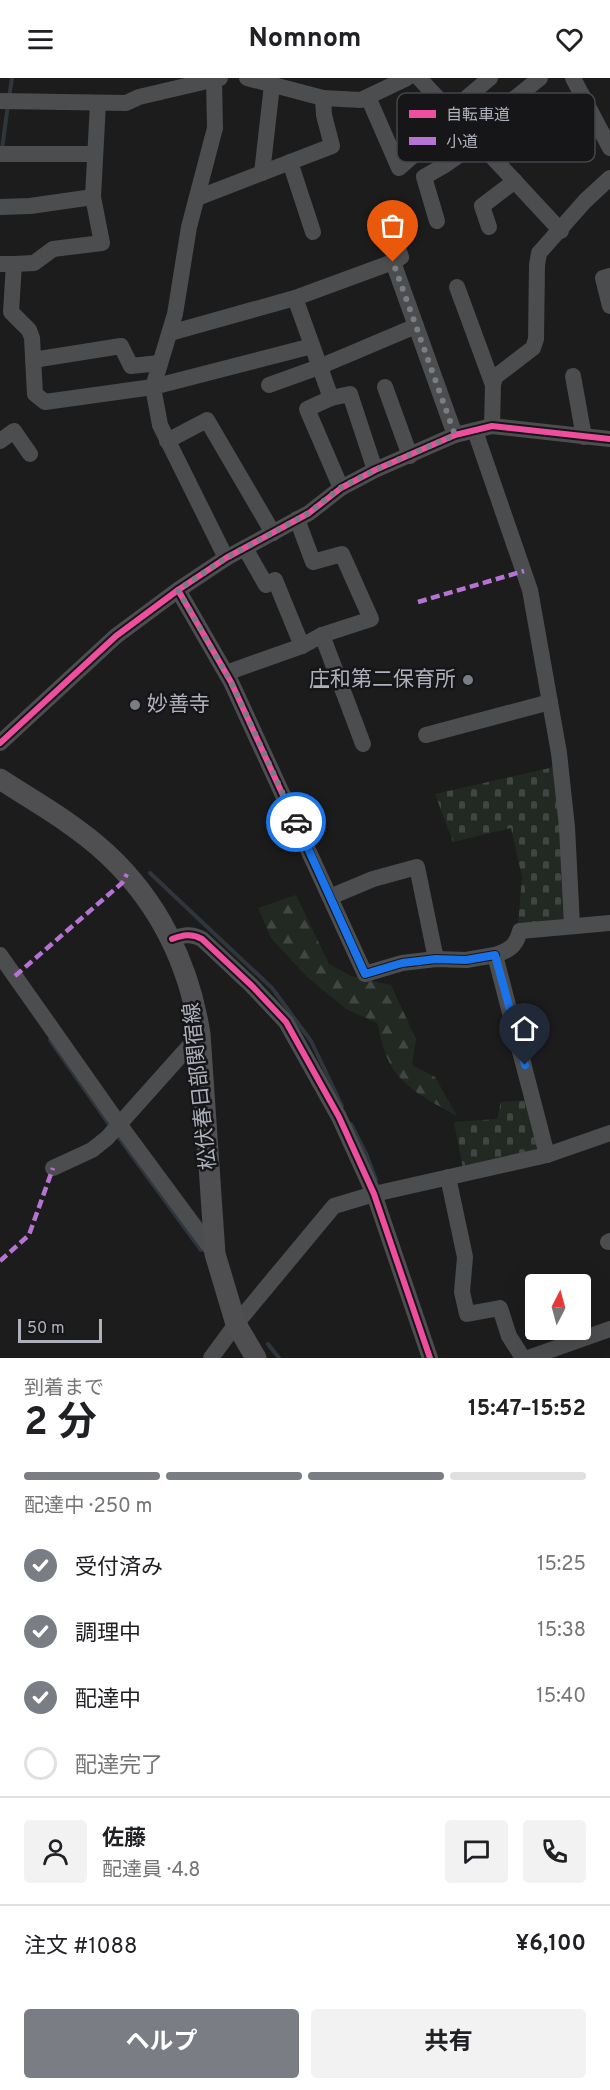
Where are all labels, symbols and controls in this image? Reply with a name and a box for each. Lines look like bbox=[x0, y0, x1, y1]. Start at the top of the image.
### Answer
text: Nomnom bbox=[248, 22, 362, 56]
icon: menu bbox=[24, 23, 57, 56]
icon: heart bbox=[553, 23, 586, 56]
legend bbox=[397, 93, 595, 162]
text: 自転車道 bbox=[446, 106, 510, 126]
text: 小道 bbox=[446, 133, 478, 153]
pin bbox=[367, 200, 418, 262]
icon: bag bbox=[376, 209, 409, 242]
place label: 庄和第二保育所 bbox=[309, 667, 456, 694]
marker: 庄和第二保育所 bbox=[461, 673, 475, 687]
place label: 妙善寺 bbox=[147, 692, 210, 719]
marker: 妙善寺 bbox=[128, 698, 142, 712]
courier bbox=[266, 792, 326, 852]
icon: car bbox=[280, 806, 313, 839]
street label: 松伏春日部関宿線 bbox=[179, 1001, 223, 1171]
pin bbox=[499, 1003, 550, 1065]
icon: home bbox=[508, 1012, 541, 1045]
north arrow bbox=[525, 1274, 591, 1340]
map controls bbox=[525, 1274, 591, 1340]
scale bar bbox=[18, 1316, 102, 1344]
text: 50 m bbox=[27, 1319, 65, 1339]
text: 到着まで bbox=[24, 1376, 104, 1402]
text: 15:47–15:52 bbox=[468, 1396, 586, 1423]
text: 2 分 bbox=[24, 1400, 97, 1449]
text: 配達中 · 250 m bbox=[24, 1494, 153, 1520]
icon: check bbox=[24, 1549, 57, 1582]
text: 15:25 bbox=[537, 1552, 586, 1578]
text: 受付済み bbox=[75, 1555, 163, 1582]
icon: check bbox=[24, 1615, 57, 1648]
text: 15:38 bbox=[537, 1618, 586, 1644]
text: 調理中 bbox=[75, 1621, 141, 1648]
icon: check bbox=[24, 1681, 57, 1714]
text: 15:40 bbox=[536, 1684, 586, 1710]
text: 配達中 bbox=[75, 1687, 141, 1714]
text: 配達完了 bbox=[75, 1753, 163, 1780]
button: person bbox=[24, 1820, 87, 1883]
button: chat bbox=[445, 1820, 508, 1883]
button: phone bbox=[523, 1820, 586, 1883]
text: 佐藤 bbox=[102, 1826, 146, 1853]
text: 配達員 · 4.8 bbox=[102, 1858, 201, 1884]
text: ¥6,100 bbox=[516, 1931, 586, 1958]
text: 注文 #1088 bbox=[24, 1934, 137, 1961]
button: ヘルプ bbox=[24, 2009, 299, 2078]
button: 共有 bbox=[311, 2009, 586, 2078]

